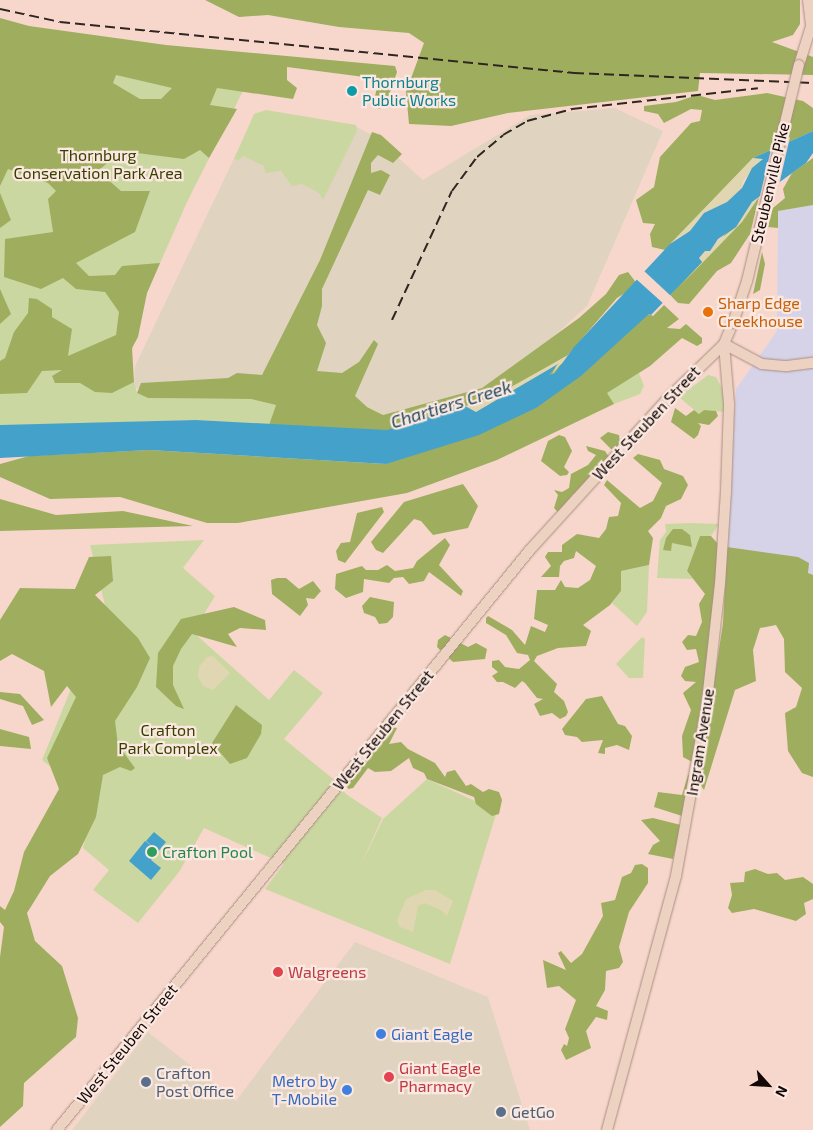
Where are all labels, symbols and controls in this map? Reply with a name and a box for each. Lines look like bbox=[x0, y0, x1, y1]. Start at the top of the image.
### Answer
place label: Thornburg Public Works bbox=[362, 72, 456, 110]
marker: Thornburg Public Works bbox=[346, 85, 358, 97]
street label: Steubenville Pike bbox=[747, 121, 793, 245]
park label: Thornburg Conservation Park Area bbox=[13, 145, 183, 183]
place label: Sharp Edge Creekhouse bbox=[718, 293, 803, 331]
marker: Sharp Edge Creekhouse bbox=[702, 306, 714, 318]
street label: West Steuben Street bbox=[588, 362, 704, 484]
water label: Chartiers Creek bbox=[388, 375, 514, 433]
street label: West Steuben Street bbox=[329, 666, 437, 794]
street label: Ingram Avenue bbox=[682, 687, 718, 797]
park label: Crafton Park Complex bbox=[118, 720, 218, 758]
place label: Crafton Pool bbox=[162, 842, 253, 862]
marker: Crafton Pool bbox=[146, 846, 158, 858]
place label: Walgreens bbox=[288, 962, 366, 982]
marker: Walgreens bbox=[272, 966, 284, 978]
street label: West Steuben Street bbox=[73, 980, 181, 1108]
place label: Giant Eagle bbox=[391, 1024, 473, 1044]
marker: Giant Eagle bbox=[375, 1028, 387, 1040]
place label: Giant Eagle Pharmacy bbox=[399, 1058, 481, 1096]
north arrow bbox=[743, 1060, 793, 1110]
place label: Crafton Post Office bbox=[156, 1063, 234, 1101]
place label: Metro by T-Mobile bbox=[272, 1071, 337, 1109]
marker: Giant Eagle Pharmacy bbox=[383, 1071, 395, 1083]
marker: Crafton Post Office bbox=[140, 1076, 152, 1088]
marker: Metro by T-Mobile bbox=[341, 1084, 353, 1096]
text: N bbox=[772, 1084, 792, 1100]
place label: GetGo bbox=[511, 1102, 555, 1122]
marker: GetGo bbox=[495, 1106, 507, 1118]

